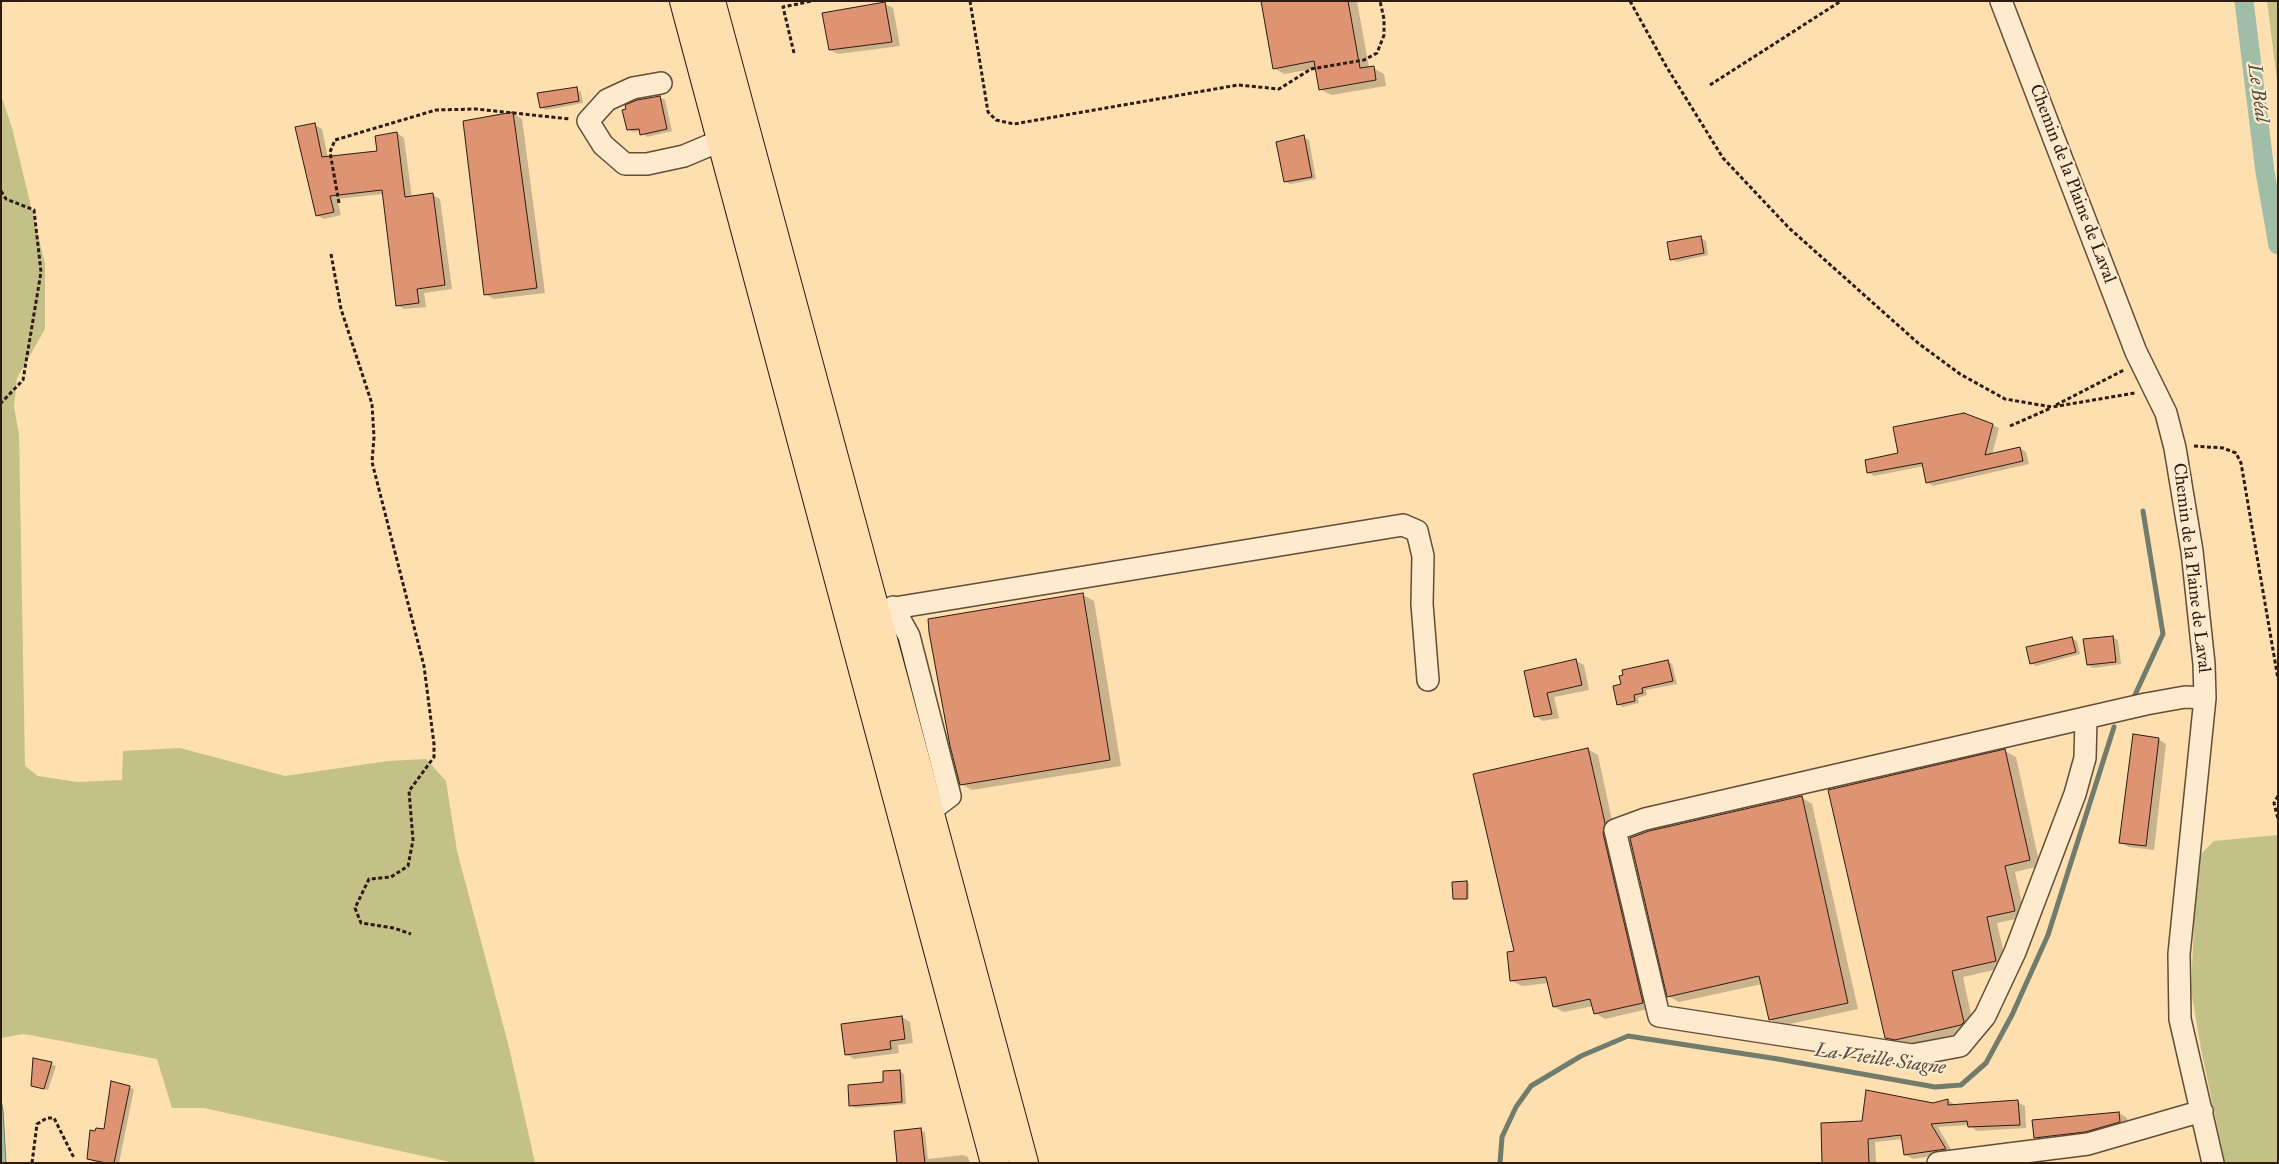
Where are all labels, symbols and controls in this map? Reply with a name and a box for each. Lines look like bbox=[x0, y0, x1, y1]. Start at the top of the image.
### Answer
water label: Le Béal bbox=[2242, 62, 2272, 124]
street label: Chemin de la Plaine de Laval bbox=[2024, 82, 2120, 286]
street label: Chemin de la Plaine de Laval bbox=[2167, 462, 2215, 674]
water label: La Vieille Siagne bbox=[1813, 1040, 1947, 1080]

